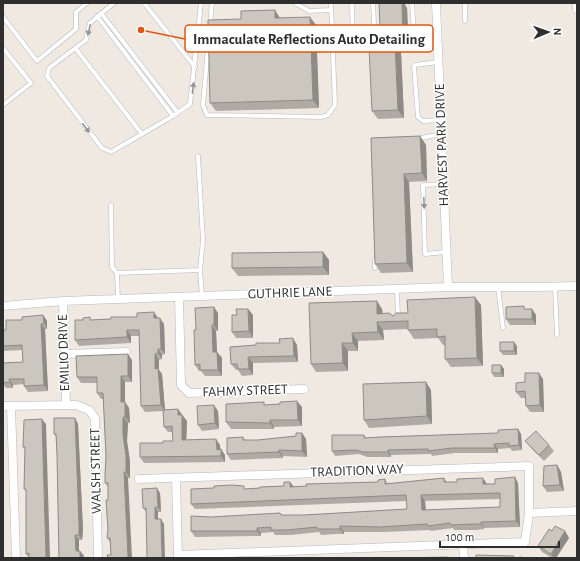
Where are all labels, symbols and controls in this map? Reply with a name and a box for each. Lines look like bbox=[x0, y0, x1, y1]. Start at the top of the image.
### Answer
north arrow bbox=[528, 12, 568, 52]
one-way arrow bbox=[85, 24, 91, 37]
callout: Immaculate Reflections Auto Detailing bbox=[185, 25, 433, 52]
text: N bbox=[552, 28, 563, 36]
text: Immaculate Reflections Auto Detailing bbox=[193, 32, 425, 47]
one-way arrow bbox=[189, 82, 196, 94]
street label: HARVEST PARK DRIVE bbox=[433, 83, 451, 207]
one-way arrow bbox=[82, 123, 91, 134]
one-way arrow bbox=[420, 197, 427, 209]
street label: GUTHRIE LANE bbox=[248, 285, 333, 301]
street label: EMILIO DRIVE bbox=[56, 314, 72, 392]
street label: FAHMY STREET bbox=[202, 383, 288, 399]
street label: WALSH STREET bbox=[88, 428, 104, 514]
street label: TRADITION WAY bbox=[310, 462, 405, 480]
scale bar bbox=[440, 523, 559, 549]
text: 100 m bbox=[446, 531, 474, 543]

